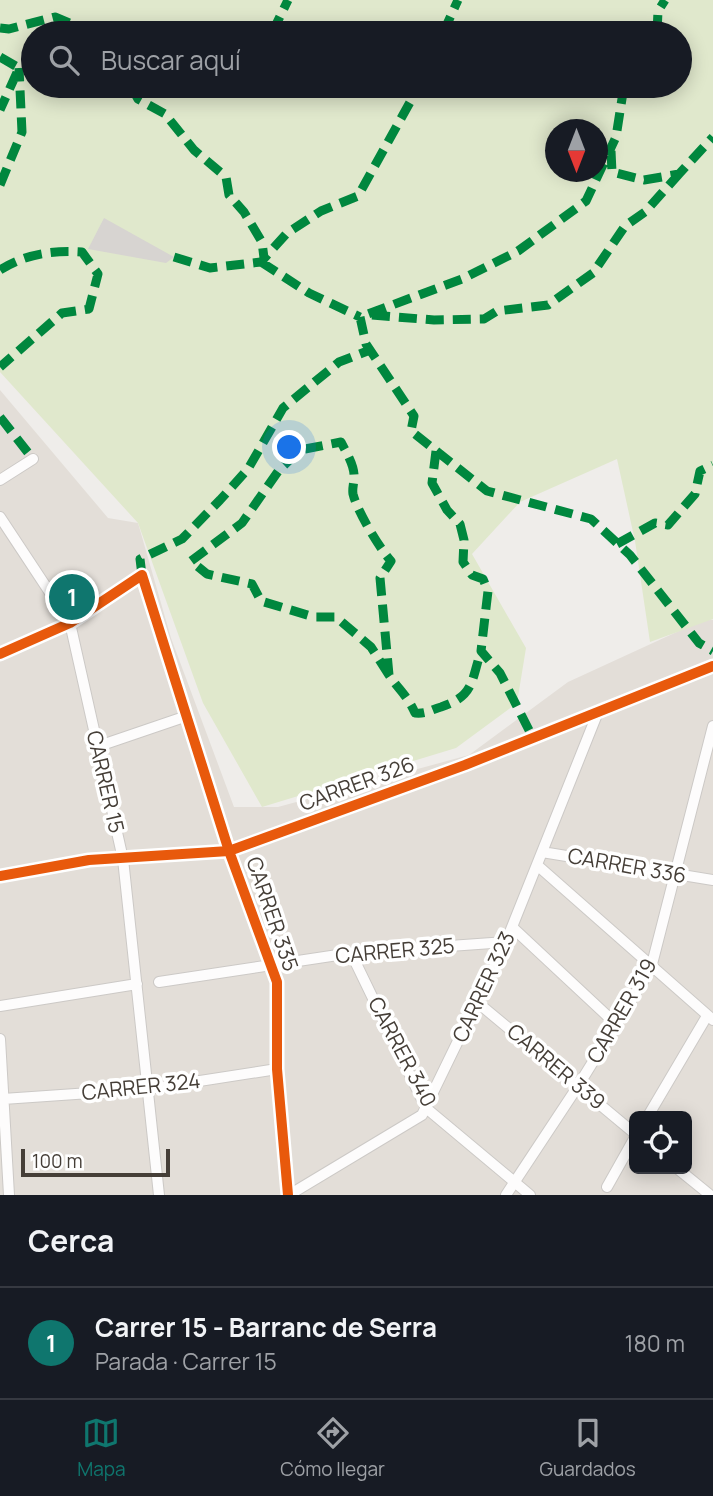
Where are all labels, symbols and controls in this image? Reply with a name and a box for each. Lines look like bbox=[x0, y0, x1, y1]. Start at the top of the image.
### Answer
search box bbox=[21, 21, 692, 98]
icon: search bbox=[45, 41, 83, 79]
text: Buscar aquí bbox=[101, 42, 241, 78]
north arrow bbox=[545, 119, 608, 182]
your location bbox=[272, 430, 306, 464]
pin: 1 bbox=[49, 571, 95, 623]
street label: CARRER 15 bbox=[81, 728, 131, 836]
street label: CARRER 326 bbox=[295, 749, 418, 817]
street label: CARRER 336 bbox=[566, 841, 689, 889]
street label: CARRER 335 bbox=[240, 853, 306, 975]
street label: CARRER 323 bbox=[445, 927, 521, 1046]
street label: CARRER 325 bbox=[334, 931, 456, 969]
street label: CARRER 319 bbox=[580, 953, 662, 1068]
street label: CARRER 340 bbox=[362, 992, 444, 1111]
street label: CARRER 339 bbox=[502, 1017, 612, 1116]
street label: CARRER 324 bbox=[80, 1066, 202, 1106]
map controls bbox=[629, 1111, 692, 1174]
button: locate bbox=[629, 1111, 692, 1174]
scale bar bbox=[21, 1146, 170, 1178]
text: 100 m bbox=[32, 1148, 83, 1174]
text: Cerca bbox=[28, 1220, 114, 1261]
text: Carrer 15 - Barranc de Serra bbox=[95, 1309, 437, 1345]
text: 1 bbox=[46, 1327, 56, 1359]
text: 180 m bbox=[625, 1327, 685, 1359]
text: Parada · Carrer 15 bbox=[95, 1345, 277, 1377]
tab: Mapa bbox=[77, 1414, 126, 1482]
tab: Cómo llegar bbox=[280, 1414, 385, 1482]
tab: Guardados bbox=[540, 1414, 636, 1482]

